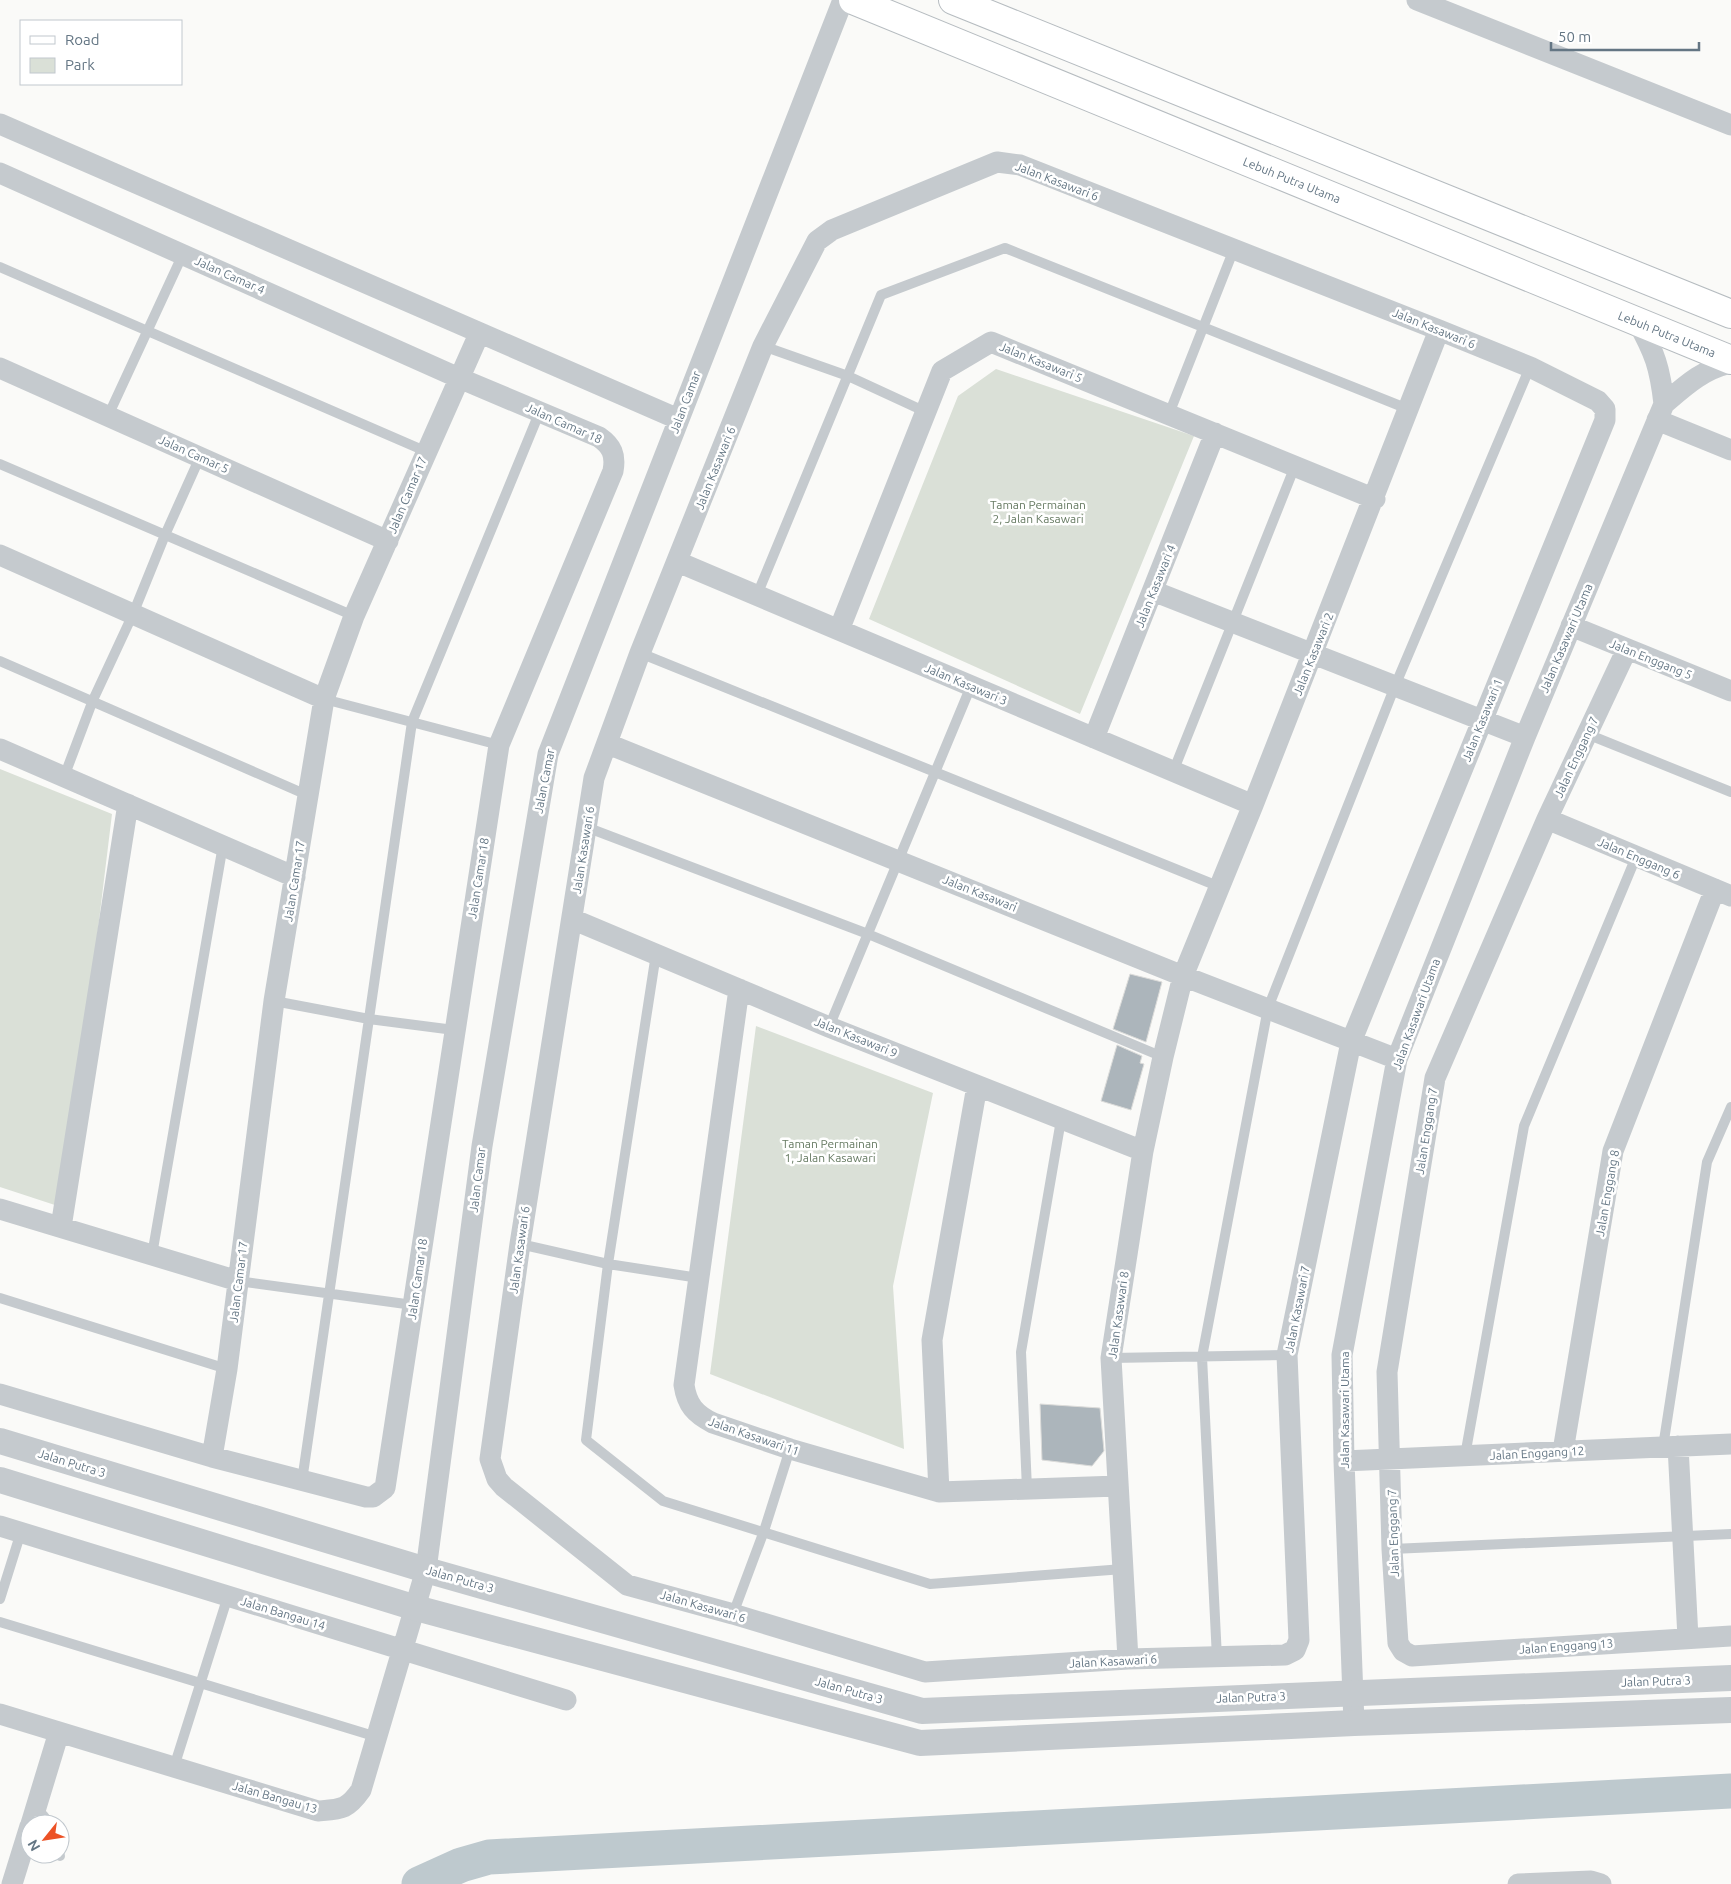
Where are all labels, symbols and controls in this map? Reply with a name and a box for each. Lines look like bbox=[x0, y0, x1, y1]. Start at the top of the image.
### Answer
legend bbox=[20, 20, 182, 85]
scale bar bbox=[1551, 20, 1698, 52]
text: 50 m bbox=[1558, 28, 1591, 45]
text: Road bbox=[65, 31, 100, 48]
text: Park bbox=[65, 56, 95, 73]
street label: Lebuh Putra Utama bbox=[1241, 154, 1343, 206]
street label: Jalan Kasawari 6 bbox=[1013, 159, 1101, 203]
street label: Jalan Camar 4 bbox=[193, 254, 267, 296]
street label: Jalan Kasawari 6 bbox=[1391, 305, 1478, 351]
street label: Lebuh Putra Utama bbox=[1616, 308, 1718, 360]
street label: Jalan Kasawari 5 bbox=[998, 339, 1084, 385]
street label: Jalan Camar bbox=[667, 369, 703, 435]
street label: Jalan Camar 18 bbox=[524, 400, 604, 446]
street label: Jalan Kasawari 6 bbox=[692, 424, 738, 511]
street label: Jalan Camar 5 bbox=[157, 433, 231, 475]
street label: Jalan Camar 17 bbox=[385, 455, 429, 535]
park label: Taman Permainan 2, Jalan Kasawari bbox=[990, 498, 1086, 525]
street label: Jalan Kasawari 4 bbox=[1132, 542, 1178, 629]
street label: Jalan Kasawari Utama bbox=[1537, 582, 1595, 694]
street label: Jalan Kasawari 2 bbox=[1290, 611, 1336, 697]
street label: Jalan Enggang 5 bbox=[1608, 637, 1694, 681]
street label: Jalan Kasawari 3 bbox=[923, 661, 1009, 707]
street label: Jalan Kasawari 1 bbox=[1459, 677, 1505, 763]
street label: Jalan Enggang 7 bbox=[1552, 714, 1600, 800]
street label: Jalan Camar bbox=[531, 747, 557, 814]
street label: Jalan Kasawari 6 bbox=[570, 805, 596, 895]
street label: Jalan Enggang 6 bbox=[1596, 835, 1682, 881]
street label: Jalan Camar 18 bbox=[465, 836, 491, 919]
street label: Jalan Camar 17 bbox=[281, 840, 307, 922]
street label: Jalan Kasawari bbox=[941, 872, 1019, 914]
street label: Jalan Kasawari Utama bbox=[1390, 957, 1442, 1071]
street label: Jalan Kasawari 9 bbox=[813, 1014, 899, 1060]
street label: Jalan Enggang 7 bbox=[1413, 1087, 1439, 1175]
park label: Taman Permainan 1, Jalan Kasawari bbox=[782, 1137, 878, 1164]
street label: Jalan Camar bbox=[467, 1146, 488, 1213]
street label: Jalan Enggang 8 bbox=[1593, 1148, 1621, 1237]
street label: Jalan Kasawari 6 bbox=[506, 1205, 532, 1295]
street label: Jalan Camar 18 bbox=[405, 1237, 429, 1320]
street label: Jalan Camar 17 bbox=[227, 1241, 249, 1323]
street label: Jalan Kasawari 7 bbox=[1282, 1264, 1312, 1354]
street label: Jalan Kasawari 8 bbox=[1105, 1270, 1131, 1360]
street label: Jalan Kasawari Utama bbox=[1338, 1351, 1351, 1469]
street label: Jalan Kasawari 11 bbox=[707, 1414, 801, 1458]
street label: Jalan Enggang 12 bbox=[1489, 1444, 1585, 1462]
street label: Jalan Putra 3 bbox=[37, 1447, 107, 1479]
street label: Jalan Enggang 7 bbox=[1385, 1489, 1401, 1577]
street label: Jalan Putra 3 bbox=[425, 1563, 495, 1595]
street label: Jalan Kasawari 6 bbox=[659, 1588, 747, 1624]
street label: Jalan Bangau 14 bbox=[239, 1594, 327, 1632]
street label: Jalan Enggang 13 bbox=[1518, 1636, 1614, 1656]
street label: Jalan Kasawari 6 bbox=[1069, 1652, 1158, 1670]
street label: Jalan Putra 3 bbox=[1621, 1673, 1691, 1689]
street label: Jalan Putra 3 bbox=[814, 1674, 884, 1706]
street label: Jalan Putra 3 bbox=[1216, 1689, 1286, 1705]
street label: Jalan Bangau 13 bbox=[231, 1779, 319, 1815]
north arrow bbox=[20, 1814, 70, 1864]
text: N bbox=[24, 1837, 43, 1854]

